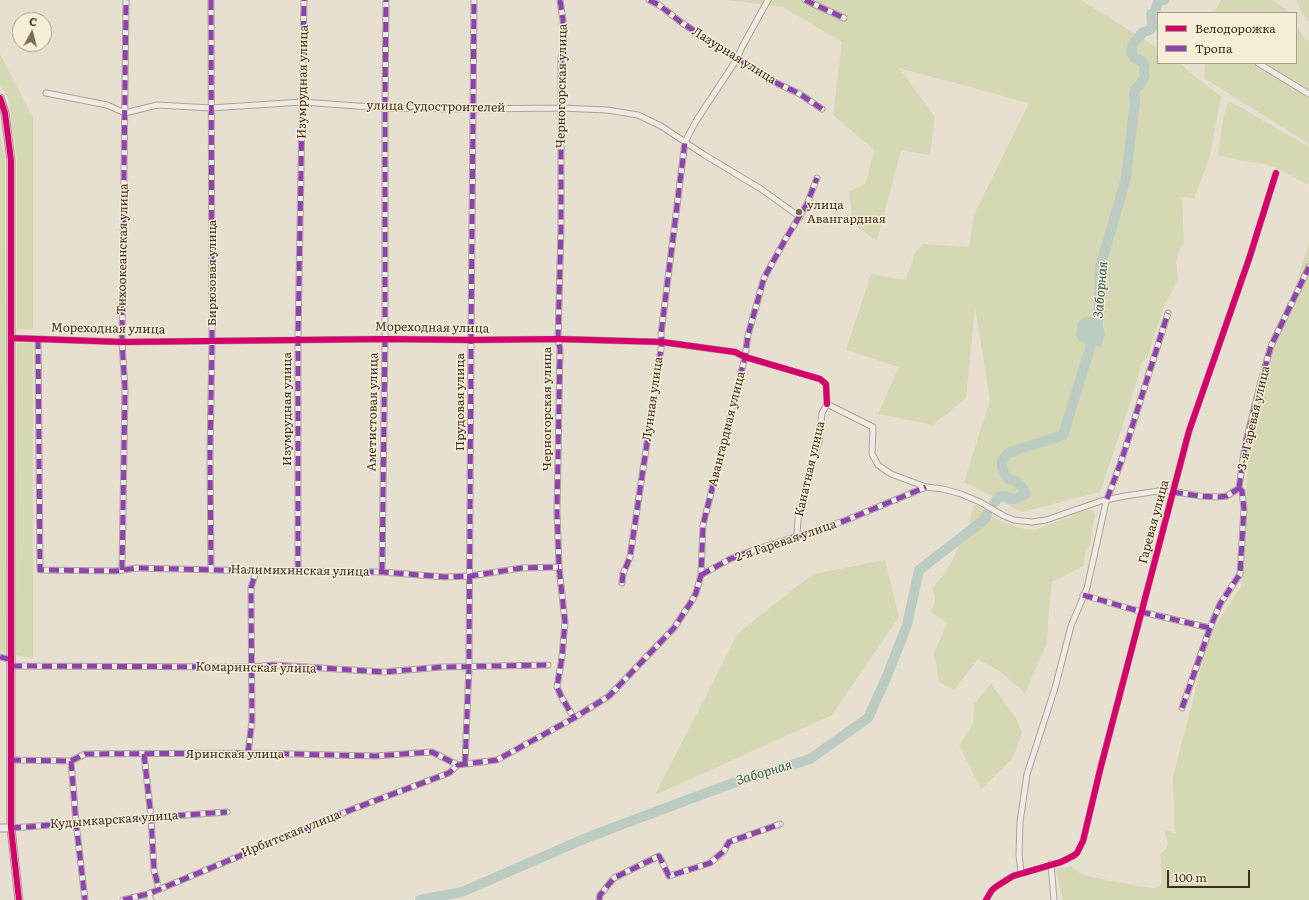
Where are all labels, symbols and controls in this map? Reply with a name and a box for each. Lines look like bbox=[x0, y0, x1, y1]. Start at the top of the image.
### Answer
north arrow bbox=[12, 12, 52, 52]
legend bbox=[1157, 12, 1297, 64]
text: С bbox=[28, 13, 38, 29]
text: Велодорожка bbox=[1195, 19, 1276, 37]
street label: Черногорская улица bbox=[554, 24, 570, 148]
street label: Лазурная улица bbox=[689, 24, 779, 88]
street label: Изумрудная улица bbox=[295, 25, 311, 139]
text: Тропа bbox=[1195, 39, 1232, 57]
street label: улица Судостроителей bbox=[367, 99, 505, 115]
street label: Тихоокеанская улица bbox=[115, 183, 131, 315]
place label: улица Авангардная bbox=[807, 198, 886, 226]
marker: улица Авангардная bbox=[794, 207, 804, 217]
street label: Бирюзовая улица bbox=[205, 220, 219, 326]
water label: Заборная bbox=[1091, 261, 1111, 319]
street label: Мореходная улица bbox=[375, 320, 489, 336]
street label: Мореходная улица bbox=[51, 321, 165, 337]
street label: Черногорская улица bbox=[540, 347, 554, 471]
street label: Изумрудная улица bbox=[280, 352, 294, 466]
street label: Аметистовая улица bbox=[365, 352, 381, 472]
street label: Прудовая улица bbox=[453, 353, 467, 451]
street label: Лунная улица bbox=[640, 356, 666, 442]
street label: 3-я Гаревая улица bbox=[1235, 364, 1273, 472]
street label: Авангардная улица bbox=[706, 370, 748, 488]
street label: Канатная улица bbox=[792, 420, 828, 518]
street label: Гаревая улица bbox=[1136, 478, 1172, 566]
street label: 2-я Гаревая улица bbox=[733, 517, 839, 565]
street label: Налимихинская улица bbox=[230, 563, 370, 579]
street label: Комаринская улица bbox=[195, 660, 317, 676]
street label: Яринская улица bbox=[186, 747, 284, 761]
water label: Заборная bbox=[734, 757, 794, 789]
street label: Кудымкарская улица bbox=[49, 808, 179, 832]
street label: Ирбитская улица bbox=[239, 808, 343, 860]
scale bar bbox=[1169, 862, 1252, 888]
text: 100 m bbox=[1174, 868, 1207, 886]

